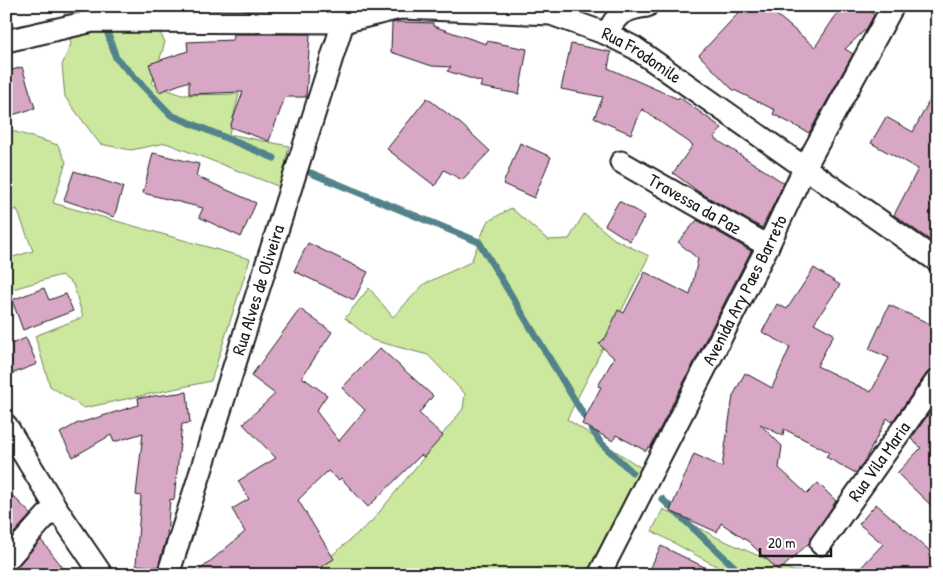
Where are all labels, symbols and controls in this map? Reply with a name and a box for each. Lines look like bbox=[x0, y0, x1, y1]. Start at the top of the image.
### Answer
street label: Rua Frodomile bbox=[599, 20, 687, 89]
street label: Travessa da Paz bbox=[644, 167, 746, 240]
street label: Avenida Ary Paes Barreto bbox=[696, 211, 793, 370]
street label: Rua Alves de Oliveira bbox=[225, 222, 290, 358]
street label: Rua Vila Maria bbox=[842, 416, 916, 506]
scale bar bbox=[760, 526, 832, 558]
text: 20 m bbox=[768, 532, 795, 553]

